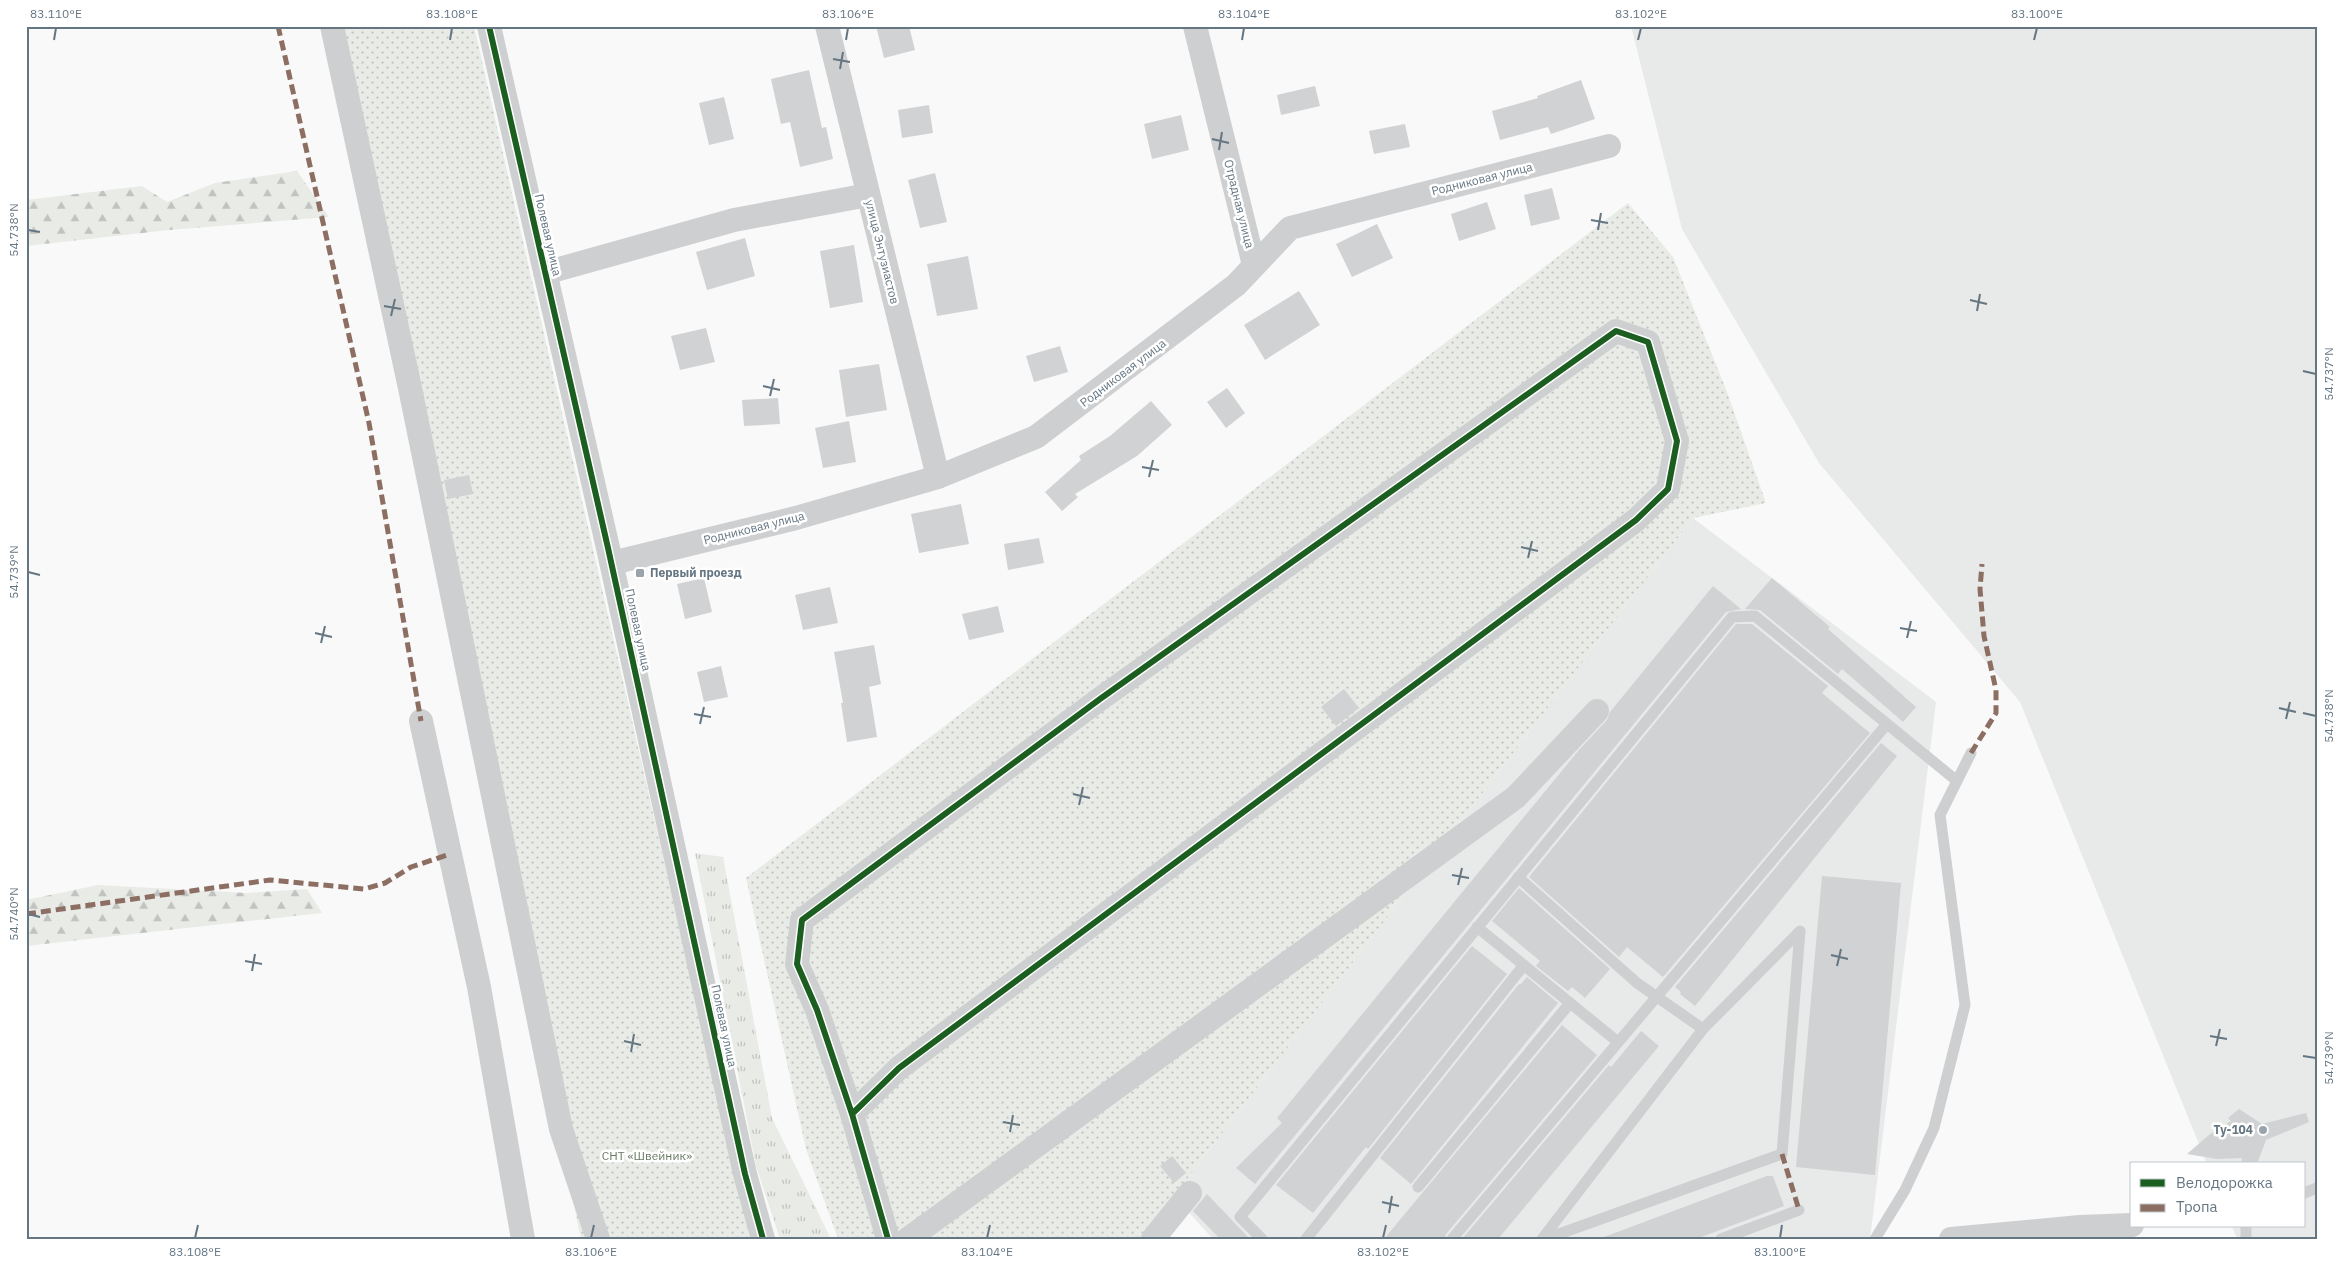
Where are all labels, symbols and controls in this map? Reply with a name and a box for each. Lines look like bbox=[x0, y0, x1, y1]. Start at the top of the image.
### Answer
text: 83.110°E bbox=[30, 6, 82, 21]
text: 83.108°E bbox=[426, 6, 478, 21]
text: 83.106°E bbox=[822, 6, 874, 21]
text: 83.104°E bbox=[1218, 6, 1270, 21]
text: 83.102°E bbox=[1615, 6, 1667, 21]
text: 83.100°E bbox=[2011, 6, 2063, 21]
street label: Отрадная улица bbox=[1221, 158, 1258, 250]
street label: Родниковая улица bbox=[1430, 159, 1535, 198]
street label: Полевая улица bbox=[532, 192, 565, 278]
street label: улица Энтузиастов bbox=[862, 198, 903, 306]
text: 54.738°N bbox=[6, 203, 21, 257]
street label: Родниковая улица bbox=[1077, 335, 1169, 410]
text: 54.737°N bbox=[2321, 347, 2336, 401]
street label: Родниковая улица bbox=[702, 508, 807, 547]
text: 54.739°N bbox=[6, 545, 21, 599]
place label: Первый проезд bbox=[650, 565, 742, 580]
marker: Первый проезд bbox=[634, 567, 646, 579]
street label: Полевая улица bbox=[622, 587, 655, 673]
text: 54.738°N bbox=[2321, 689, 2336, 743]
text: 54.740°N bbox=[6, 887, 21, 941]
street label: Полевая улица bbox=[708, 983, 741, 1069]
text: 54.739°N bbox=[2321, 1031, 2336, 1085]
place label: Ту-104 bbox=[2214, 1122, 2253, 1137]
marker: Ту-104 bbox=[2257, 1124, 2269, 1136]
park label: СНТ «Швейник» bbox=[602, 1148, 692, 1163]
legend bbox=[2130, 1162, 2306, 1228]
text: Велодорожка bbox=[2176, 1173, 2273, 1192]
text: Тропа bbox=[2176, 1197, 2218, 1216]
text: 83.108°E bbox=[169, 1244, 221, 1259]
text: 83.106°E bbox=[565, 1244, 617, 1259]
text: 83.104°E bbox=[961, 1244, 1013, 1259]
text: 83.102°E bbox=[1357, 1244, 1409, 1259]
text: 83.100°E bbox=[1754, 1244, 1806, 1259]

